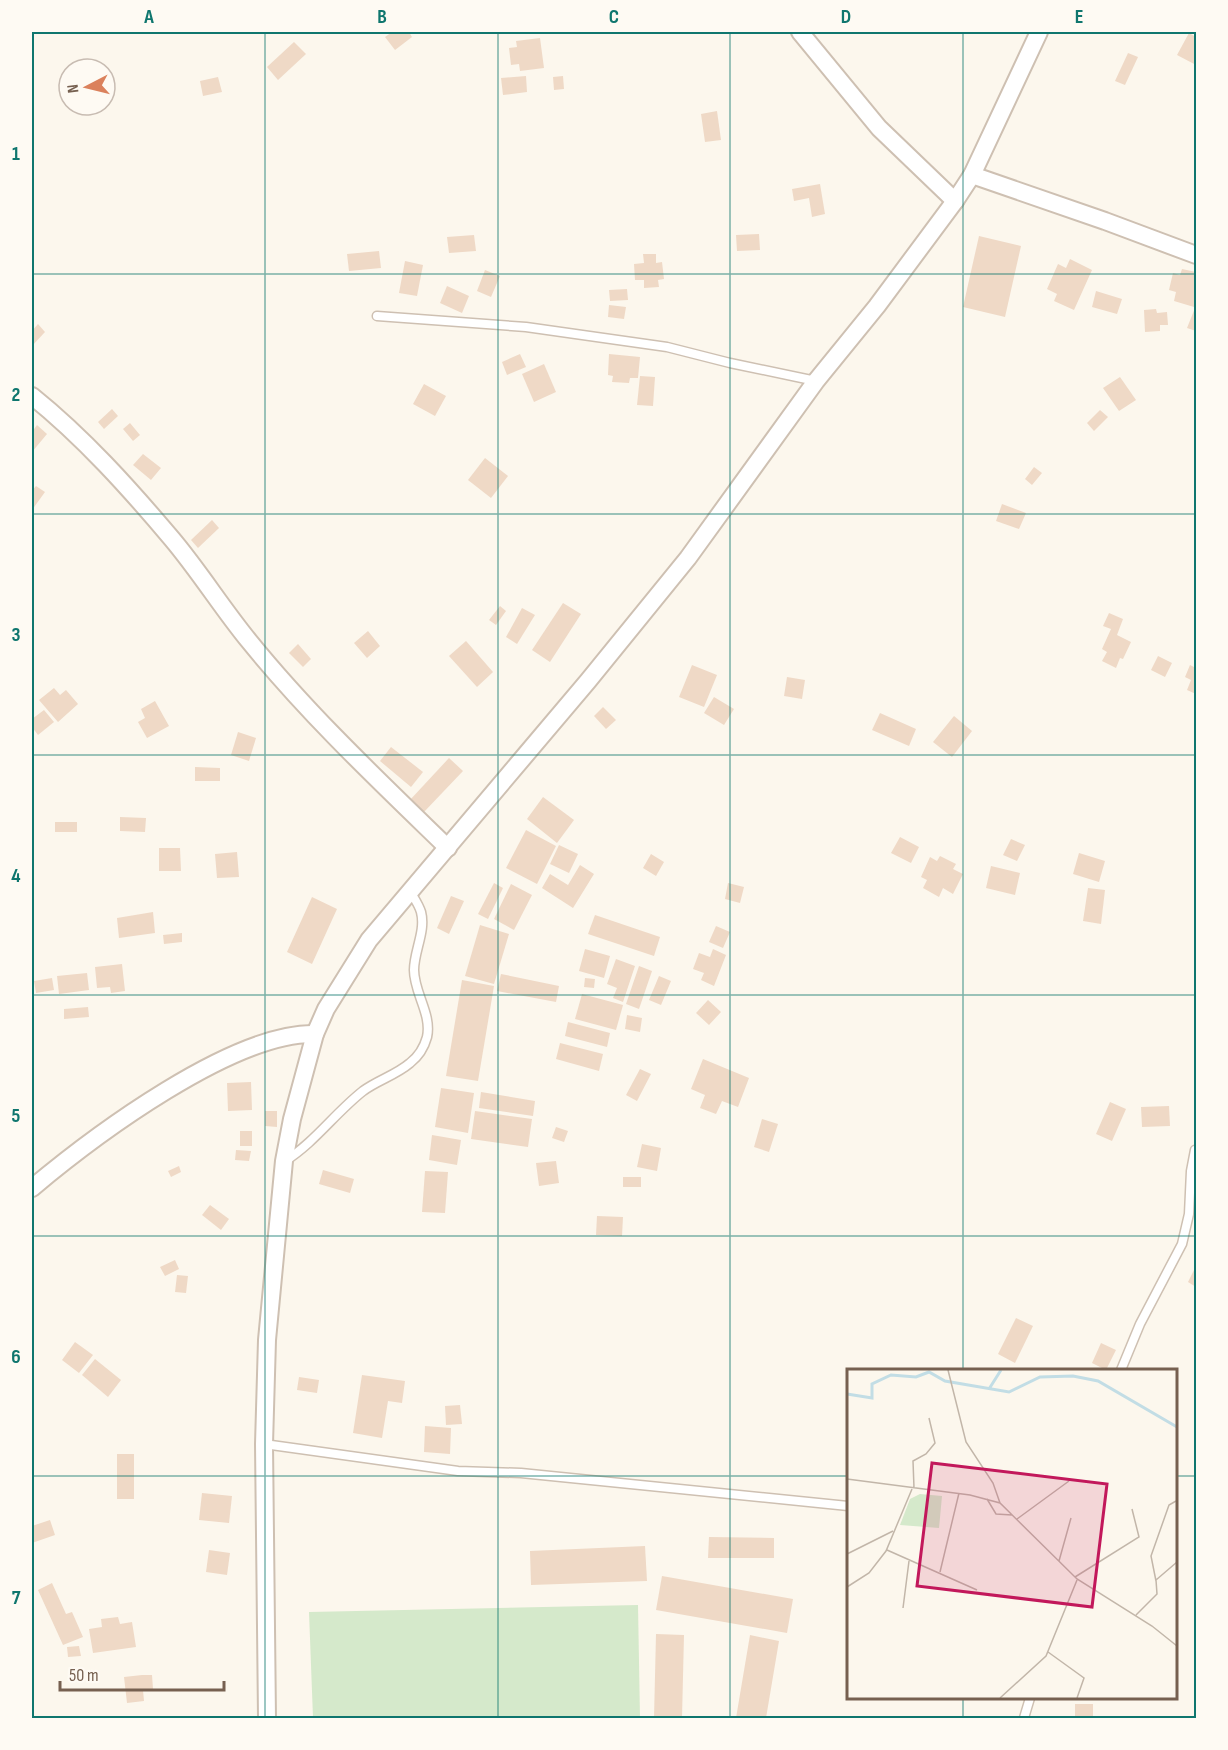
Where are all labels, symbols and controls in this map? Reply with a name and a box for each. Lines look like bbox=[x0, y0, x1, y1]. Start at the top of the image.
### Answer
text: A bbox=[143, 5, 154, 29]
text: B bbox=[377, 5, 387, 29]
text: C bbox=[609, 5, 619, 29]
text: D bbox=[841, 5, 851, 29]
text: E bbox=[1075, 5, 1083, 29]
north arrow bbox=[57, 57, 117, 117]
text: N bbox=[64, 83, 84, 94]
text: 1 bbox=[12, 142, 20, 166]
text: 2 bbox=[12, 383, 20, 407]
text: 3 bbox=[12, 623, 21, 647]
text: 4 bbox=[11, 864, 21, 888]
text: 5 bbox=[12, 1104, 21, 1128]
text: 6 bbox=[11, 1345, 21, 1369]
inset map bbox=[847, 1369, 1177, 1699]
text: 7 bbox=[12, 1586, 21, 1610]
scale bar bbox=[60, 1654, 224, 1692]
text: 50 m bbox=[69, 1665, 99, 1686]

